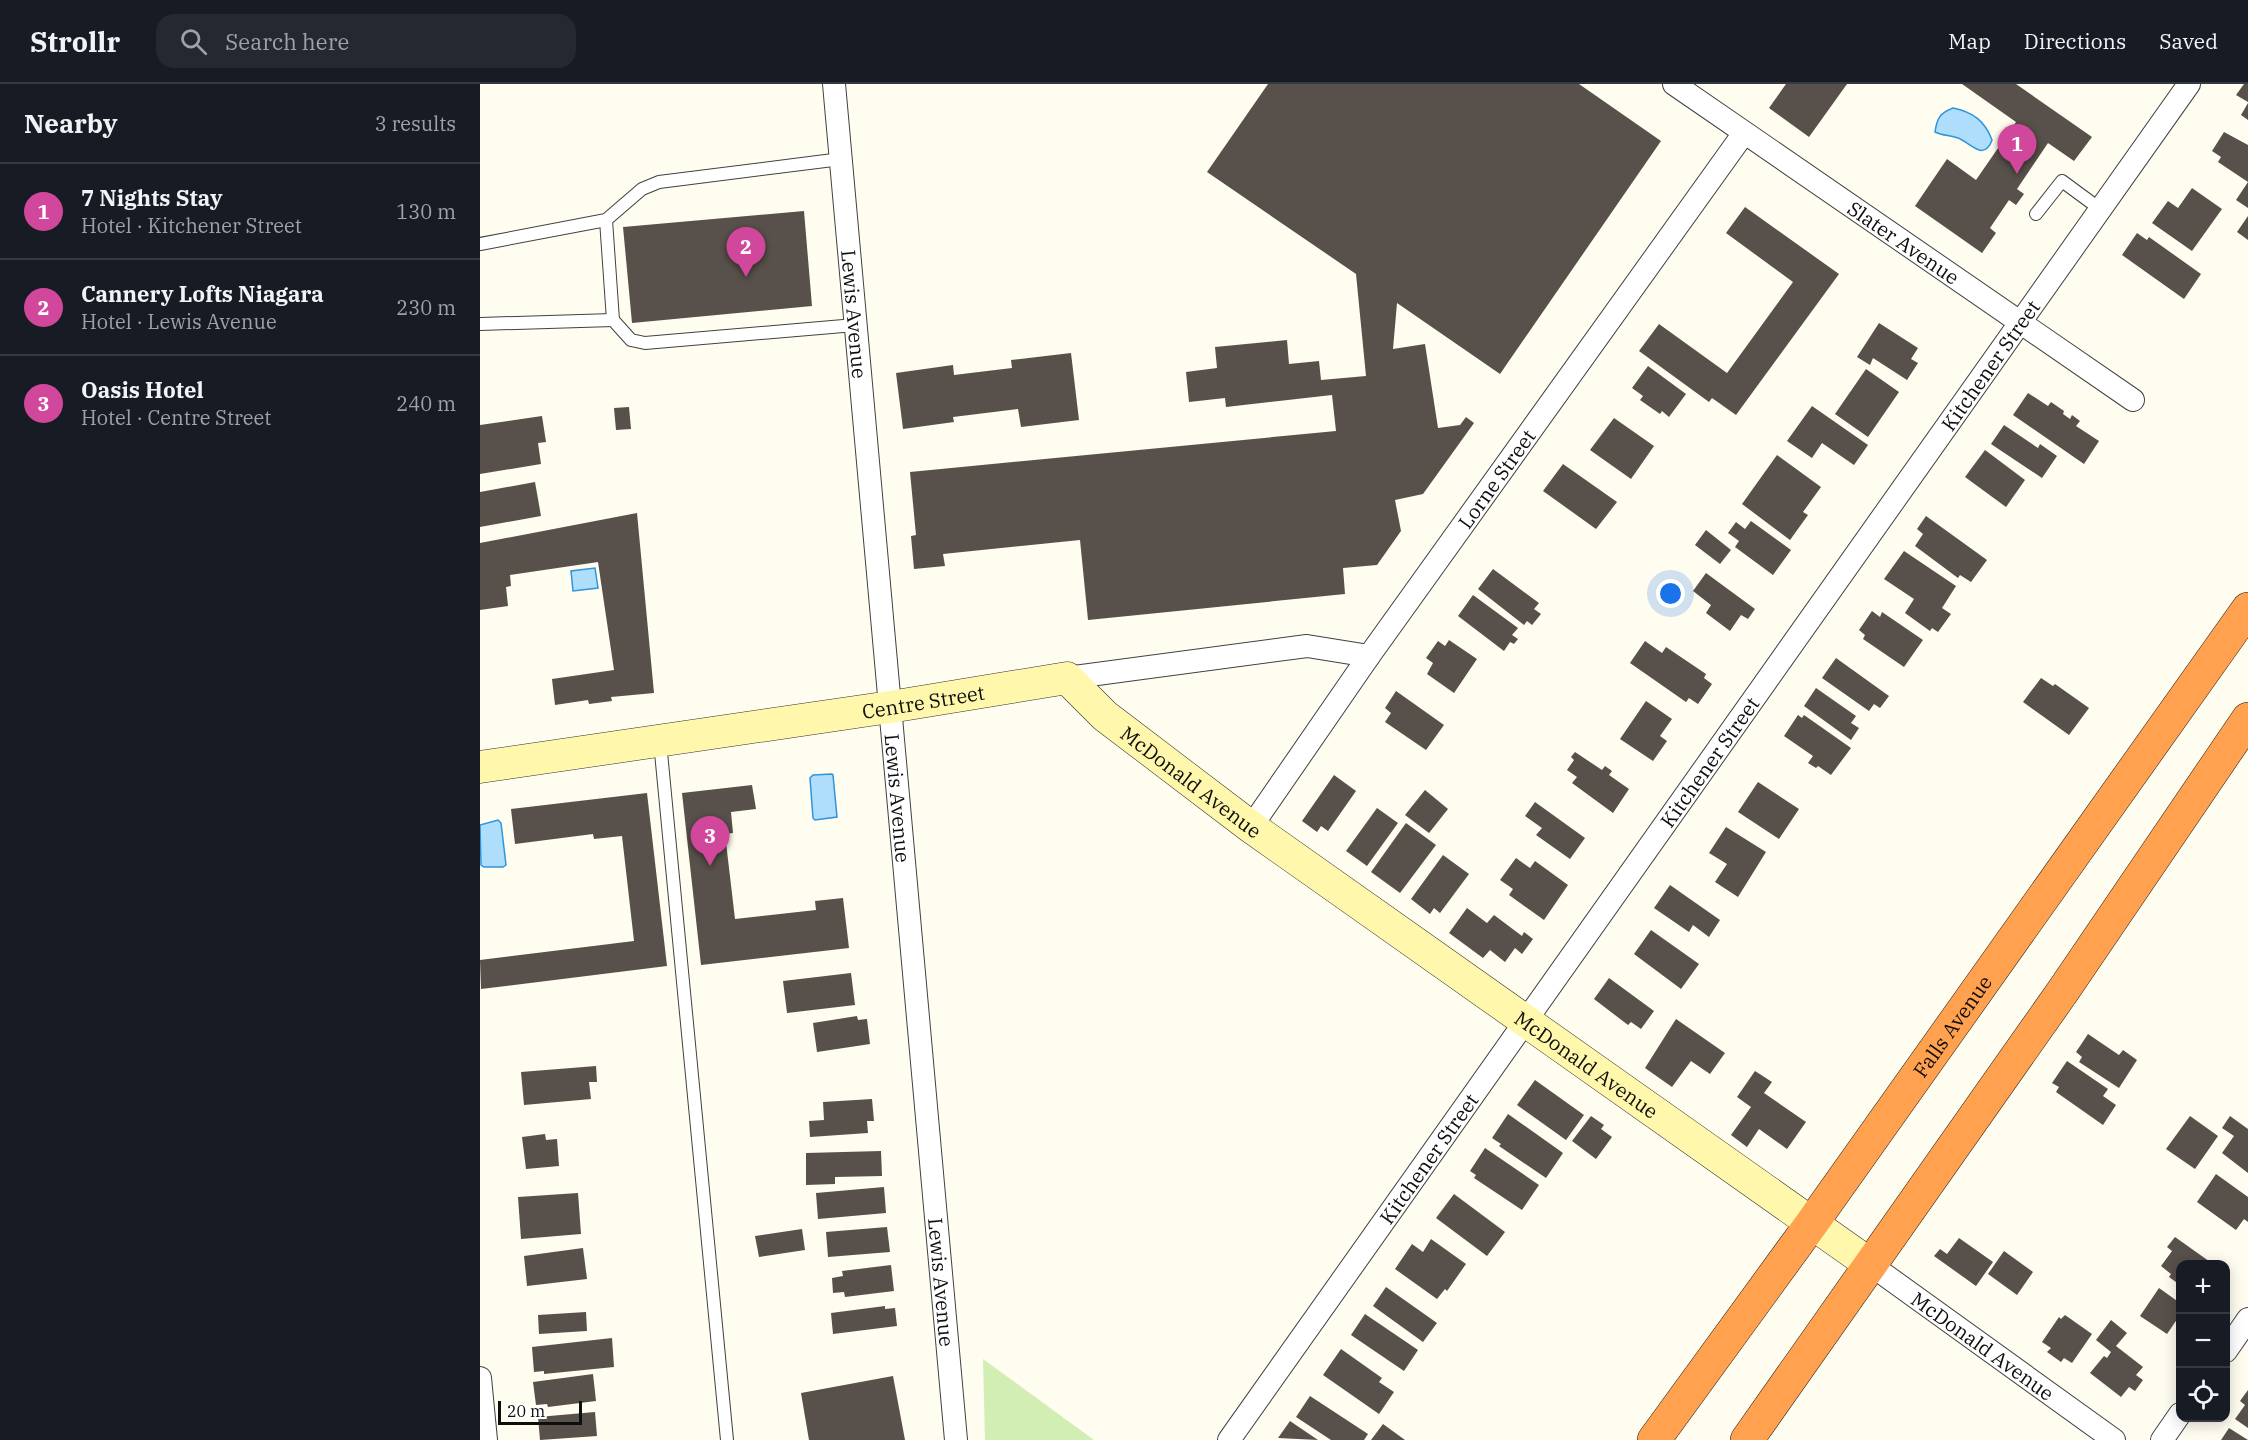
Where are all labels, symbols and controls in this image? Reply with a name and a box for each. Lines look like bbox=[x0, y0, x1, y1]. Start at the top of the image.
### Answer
search box bbox=[156, 14, 576, 68]
text: Strollr bbox=[30, 23, 120, 60]
icon: search bbox=[177, 25, 210, 58]
text: Search here bbox=[225, 27, 349, 56]
text: Map bbox=[1948, 27, 1991, 55]
text: Directions bbox=[2024, 27, 2126, 55]
text: Saved bbox=[2159, 27, 2218, 55]
text: Nearby bbox=[24, 106, 118, 140]
text: 3 results bbox=[375, 110, 456, 137]
pin: 1 bbox=[1998, 124, 2036, 174]
text: 7 Nights Stay bbox=[81, 183, 223, 212]
street label: Slater Avenue bbox=[1843, 194, 1965, 290]
text: 1 bbox=[38, 198, 50, 225]
text: 130 m bbox=[396, 198, 456, 225]
text: Hotel · Kitchener Street bbox=[81, 212, 302, 239]
pin: 2 bbox=[726, 228, 766, 277]
street label: Lewis Avenue bbox=[835, 248, 874, 380]
text: Cannery Lofts Niagara bbox=[81, 279, 324, 308]
text: 2 bbox=[38, 294, 50, 321]
text: 230 m bbox=[396, 294, 456, 321]
street label: Kitchener Street bbox=[1934, 294, 2046, 436]
text: Hotel · Lewis Avenue bbox=[81, 308, 277, 335]
text: Oasis Hotel bbox=[81, 375, 204, 404]
text: 3 bbox=[38, 390, 50, 417]
text: 240 m bbox=[396, 390, 456, 417]
text: Hotel · Centre Street bbox=[81, 404, 271, 431]
street label: Lorne Street bbox=[1451, 423, 1541, 534]
your location bbox=[1656, 579, 1685, 608]
street label: Centre Street bbox=[860, 678, 986, 724]
street label: Kitchener Street bbox=[1654, 691, 1765, 833]
street label: McDonald Avenue bbox=[1116, 719, 1267, 844]
street label: Lewis Avenue bbox=[879, 733, 917, 864]
pin: 3 bbox=[690, 816, 730, 866]
street label: Falls Avenue bbox=[1906, 970, 1997, 1083]
street label: McDonald Avenue bbox=[1510, 1004, 1664, 1124]
street label: Kitchener Street bbox=[1373, 1088, 1484, 1229]
street label: Lewis Avenue bbox=[923, 1217, 961, 1348]
map controls bbox=[2176, 1260, 2230, 1422]
button: + bbox=[2176, 1260, 2230, 1314]
street label: McDonald Avenue bbox=[1906, 1285, 2060, 1406]
button: − bbox=[2176, 1314, 2230, 1368]
button: locate bbox=[2176, 1368, 2230, 1422]
scale bar bbox=[498, 1398, 582, 1426]
text: 20 m bbox=[507, 1401, 545, 1421]

